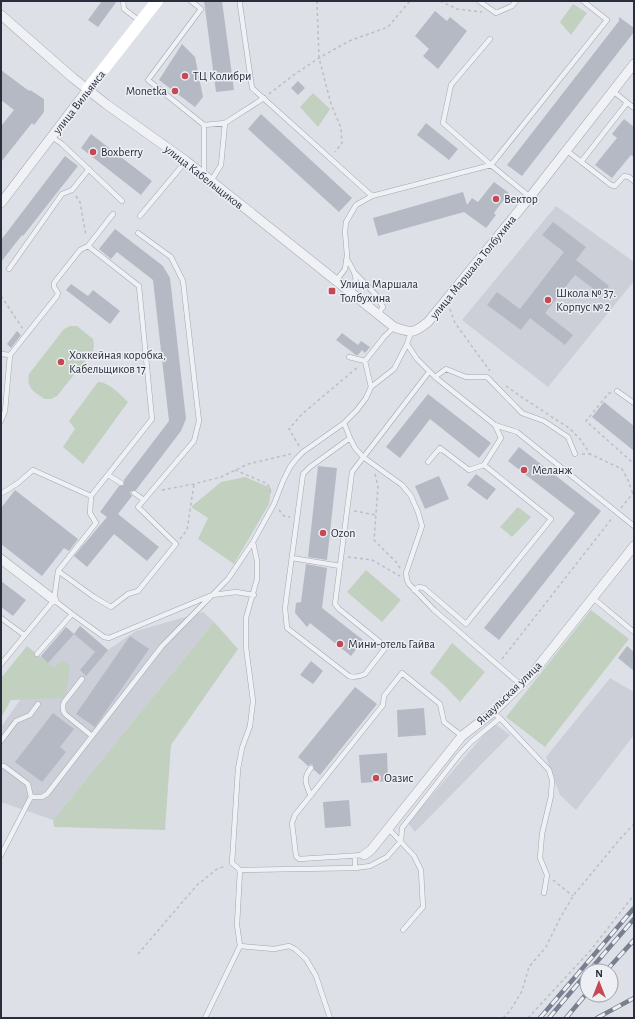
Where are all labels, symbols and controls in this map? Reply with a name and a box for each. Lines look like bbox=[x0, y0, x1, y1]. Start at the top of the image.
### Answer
street label: улица Вильямса bbox=[50, 68, 109, 137]
place label: ТЦ Колибри bbox=[193, 70, 251, 82]
marker: ТЦ Колибри bbox=[180, 71, 190, 81]
place label: Monetka bbox=[126, 85, 167, 97]
marker: Monetka bbox=[170, 86, 180, 96]
street label: улица Кабельщиков bbox=[161, 142, 246, 212]
place label: Boxberry bbox=[101, 146, 143, 159]
marker: Boxberry bbox=[88, 147, 98, 157]
place label: Вектор bbox=[504, 193, 538, 205]
marker: Вектор bbox=[491, 194, 501, 204]
street label: улица Маршала Толбухина bbox=[427, 213, 519, 322]
place label: Улица Маршала Толбухина bbox=[340, 278, 419, 305]
marker: Улица Маршала Толбухина bbox=[327, 286, 337, 296]
place label: Школа № 37. Корпус № 2 bbox=[556, 287, 616, 314]
marker: Школа № 37. Корпус № 2 bbox=[543, 295, 553, 305]
place label: Хоккейная коробка, Кабельщиков 17 bbox=[69, 349, 166, 375]
marker: Хоккейная коробка, Кабельщиков 17 bbox=[56, 357, 66, 367]
place label: Меланж bbox=[532, 464, 572, 476]
marker: Меланж bbox=[519, 465, 529, 475]
place label: Ozon bbox=[331, 527, 355, 539]
marker: Ozon bbox=[318, 528, 328, 538]
place label: Мини-отель Гайва bbox=[348, 638, 436, 650]
marker: Мини-отель Гайва bbox=[335, 639, 345, 649]
street label: Янаульская улица bbox=[474, 659, 545, 728]
place label: Оазис bbox=[384, 772, 414, 784]
marker: Оазис bbox=[371, 773, 381, 783]
north arrow bbox=[579, 963, 619, 1003]
text: N bbox=[595, 968, 603, 979]

